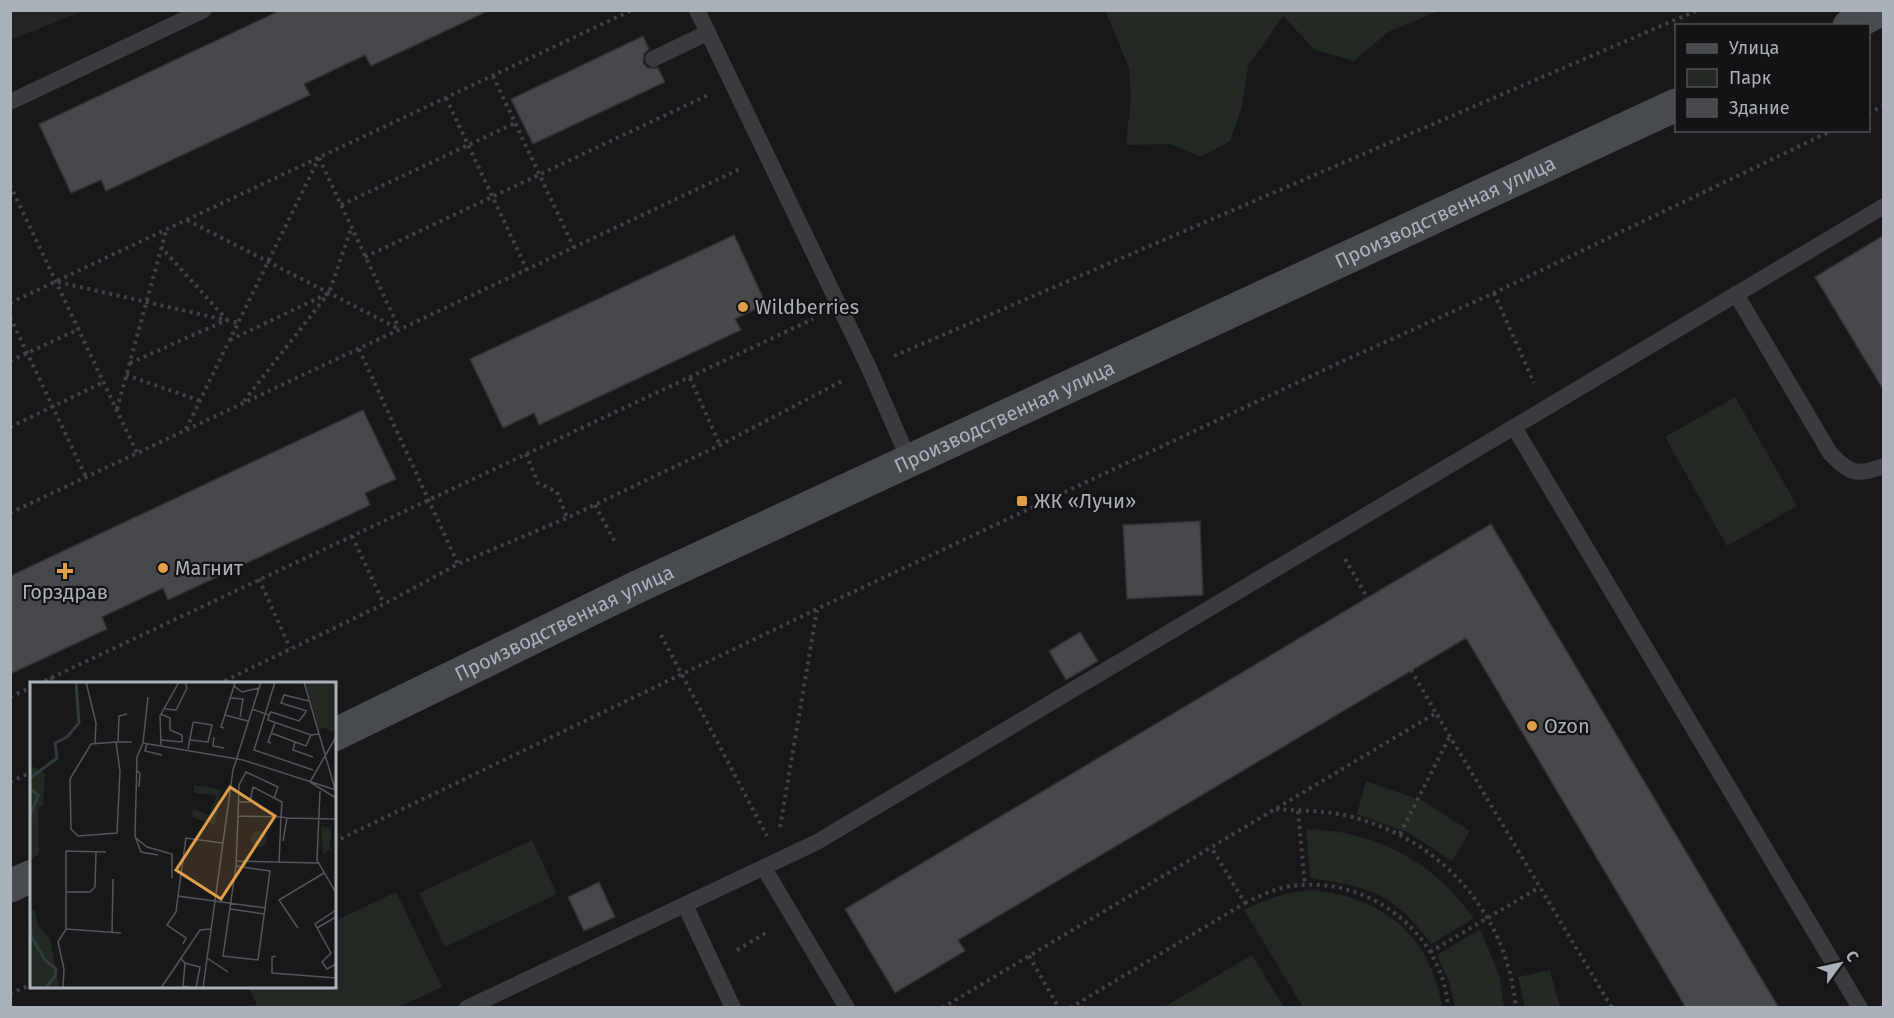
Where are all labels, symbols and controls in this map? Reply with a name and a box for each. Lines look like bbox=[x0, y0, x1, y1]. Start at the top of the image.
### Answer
legend bbox=[1675, 24, 1870, 132]
text: Улица bbox=[1729, 37, 1779, 59]
text: Парк bbox=[1729, 67, 1772, 89]
text: Здание bbox=[1729, 97, 1790, 119]
street label: Производственная улица bbox=[1331, 151, 1559, 274]
place label: Wildberries bbox=[755, 295, 859, 319]
marker: Wildberries bbox=[736, 300, 750, 314]
street label: Производственная улица bbox=[890, 355, 1118, 478]
place label: ЖК «Лучи» bbox=[1034, 489, 1136, 513]
marker: ЖК «Лучи» bbox=[1015, 494, 1029, 508]
place label: Магнит bbox=[175, 556, 244, 580]
street label: Производственная улица bbox=[451, 560, 677, 686]
marker: Магнит bbox=[156, 561, 170, 575]
marker: Горздрав bbox=[58, 564, 72, 578]
place label: Горздрав bbox=[22, 580, 108, 604]
inset map bbox=[30, 682, 336, 988]
place label: Ozon bbox=[1544, 714, 1590, 738]
marker: Ozon bbox=[1525, 719, 1539, 733]
north arrow bbox=[1810, 934, 1870, 994]
text: С bbox=[1842, 947, 1863, 966]

